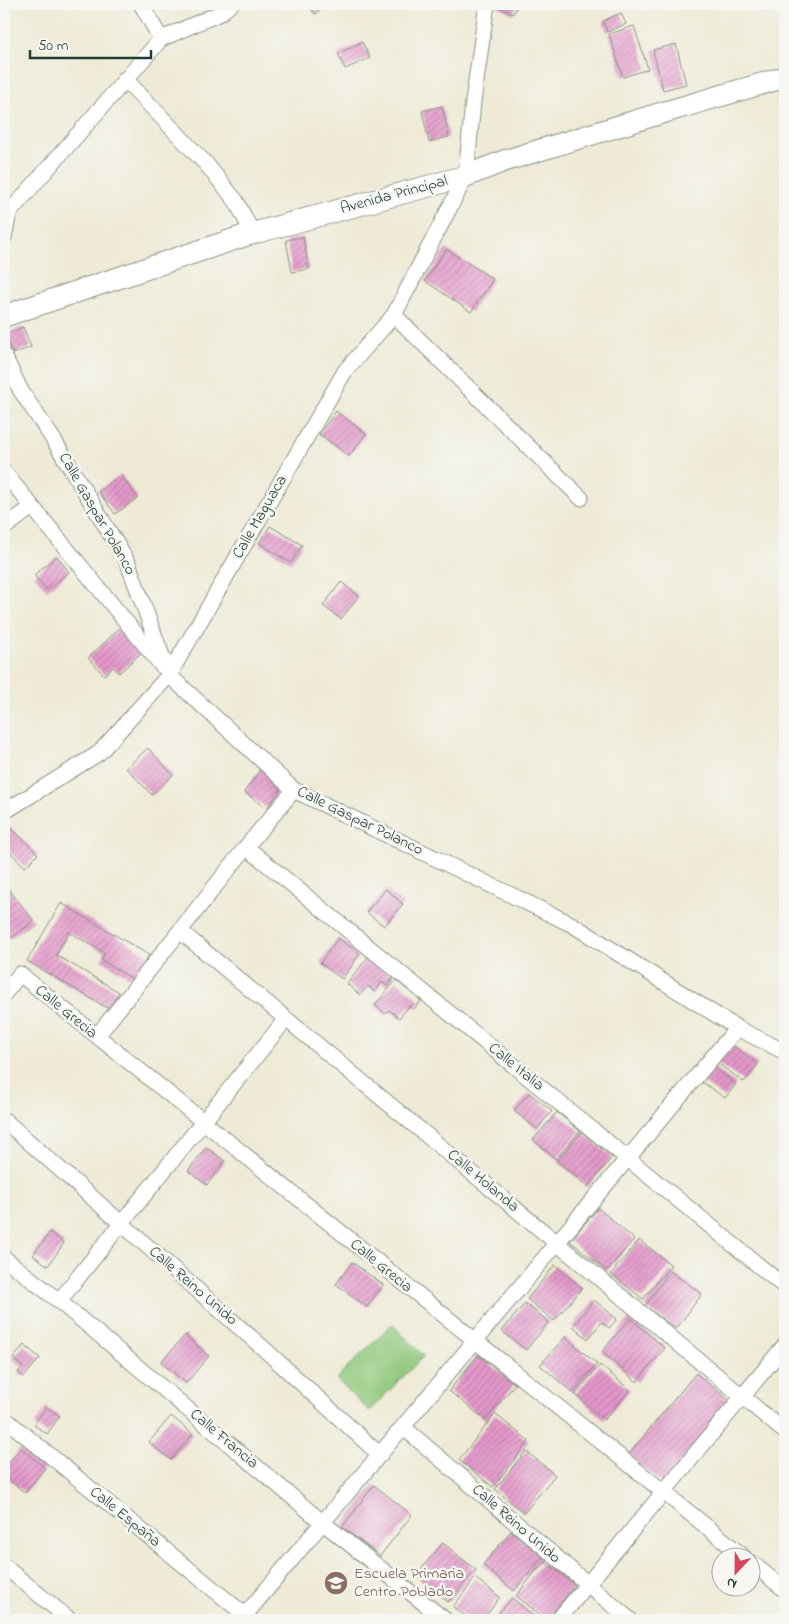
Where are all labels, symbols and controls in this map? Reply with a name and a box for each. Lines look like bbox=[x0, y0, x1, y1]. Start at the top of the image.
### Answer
scale bar bbox=[30, 28, 151, 60]
text: 50 m bbox=[38, 35, 69, 57]
street label: Avenida Principal bbox=[338, 169, 451, 221]
street label: Calle Gaspar Polanco bbox=[52, 448, 142, 580]
street label: Calle Maguaca bbox=[226, 471, 294, 563]
street label: Calle Gaspar Polanco bbox=[293, 780, 427, 862]
street label: Calle Grecia bbox=[29, 979, 103, 1045]
street label: Calle Italia bbox=[483, 1037, 549, 1097]
street label: Calle Holanda bbox=[442, 1144, 524, 1218]
street label: Calle Grecia bbox=[344, 1233, 418, 1299]
street label: Calle Reino Unido bbox=[143, 1240, 243, 1332]
street label: Calle Francia bbox=[184, 1403, 264, 1475]
street label: Calle Reino Unido bbox=[466, 1478, 566, 1570]
street label: Calle España bbox=[84, 1481, 166, 1553]
north arrow bbox=[712, 1546, 762, 1596]
place label: Escuela Primaria Centro Poblado bbox=[354, 1562, 464, 1604]
school or university icon: Escuela Primaria Centro Poblado bbox=[323, 1570, 349, 1596]
text: N bbox=[723, 1571, 740, 1594]

